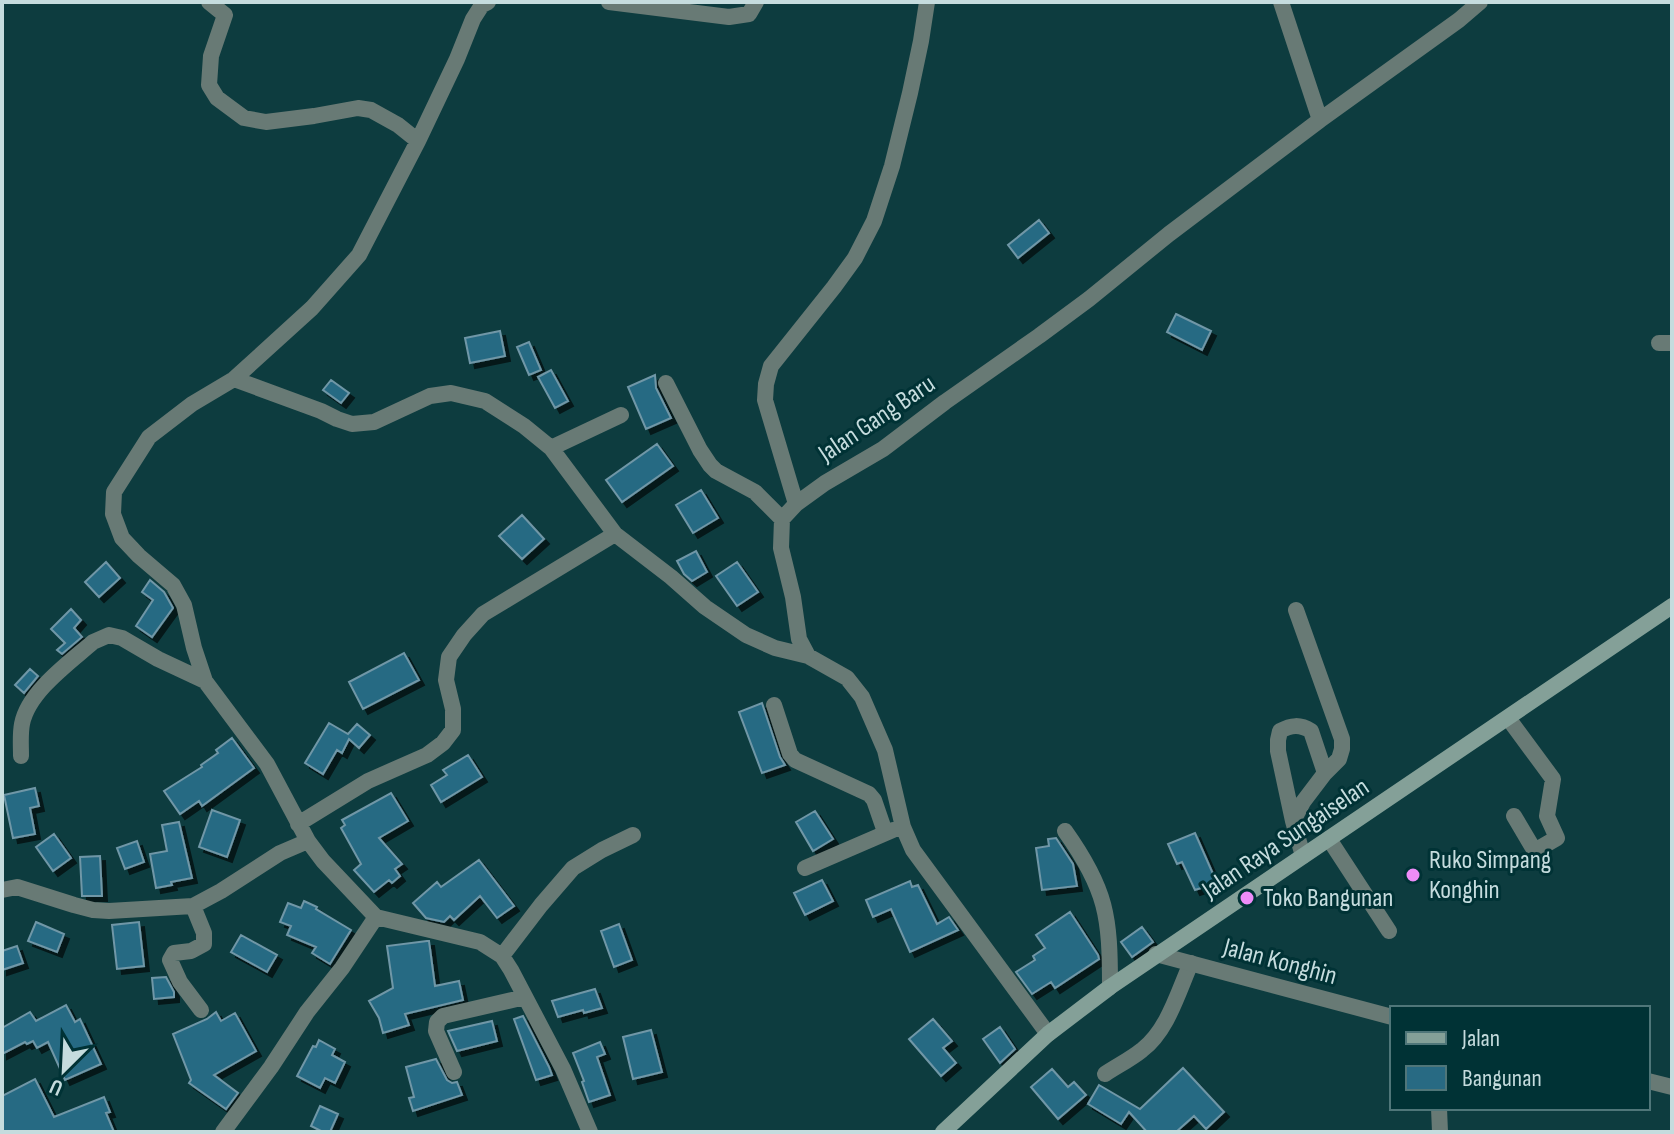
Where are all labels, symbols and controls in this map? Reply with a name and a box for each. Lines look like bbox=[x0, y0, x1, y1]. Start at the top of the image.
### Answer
street label: Jalan Gang Baru bbox=[812, 369, 941, 470]
street label: Jalan Raya Sungaiselan bbox=[1196, 772, 1375, 907]
place label: Ruko Simpang Konghin bbox=[1429, 845, 1551, 906]
marker: Ruko Simpang Konghin bbox=[1404, 866, 1422, 884]
place label: Toko Bangunan bbox=[1263, 883, 1393, 914]
marker: Toko Bangunan bbox=[1238, 889, 1256, 907]
street label: Jalan Konghin bbox=[1219, 932, 1340, 992]
legend bbox=[1390, 1006, 1650, 1110]
text: Jalan bbox=[1461, 1024, 1500, 1053]
north arrow bbox=[24, 1030, 104, 1110]
text: Bangunan bbox=[1462, 1064, 1542, 1093]
text: U bbox=[46, 1072, 67, 1102]

